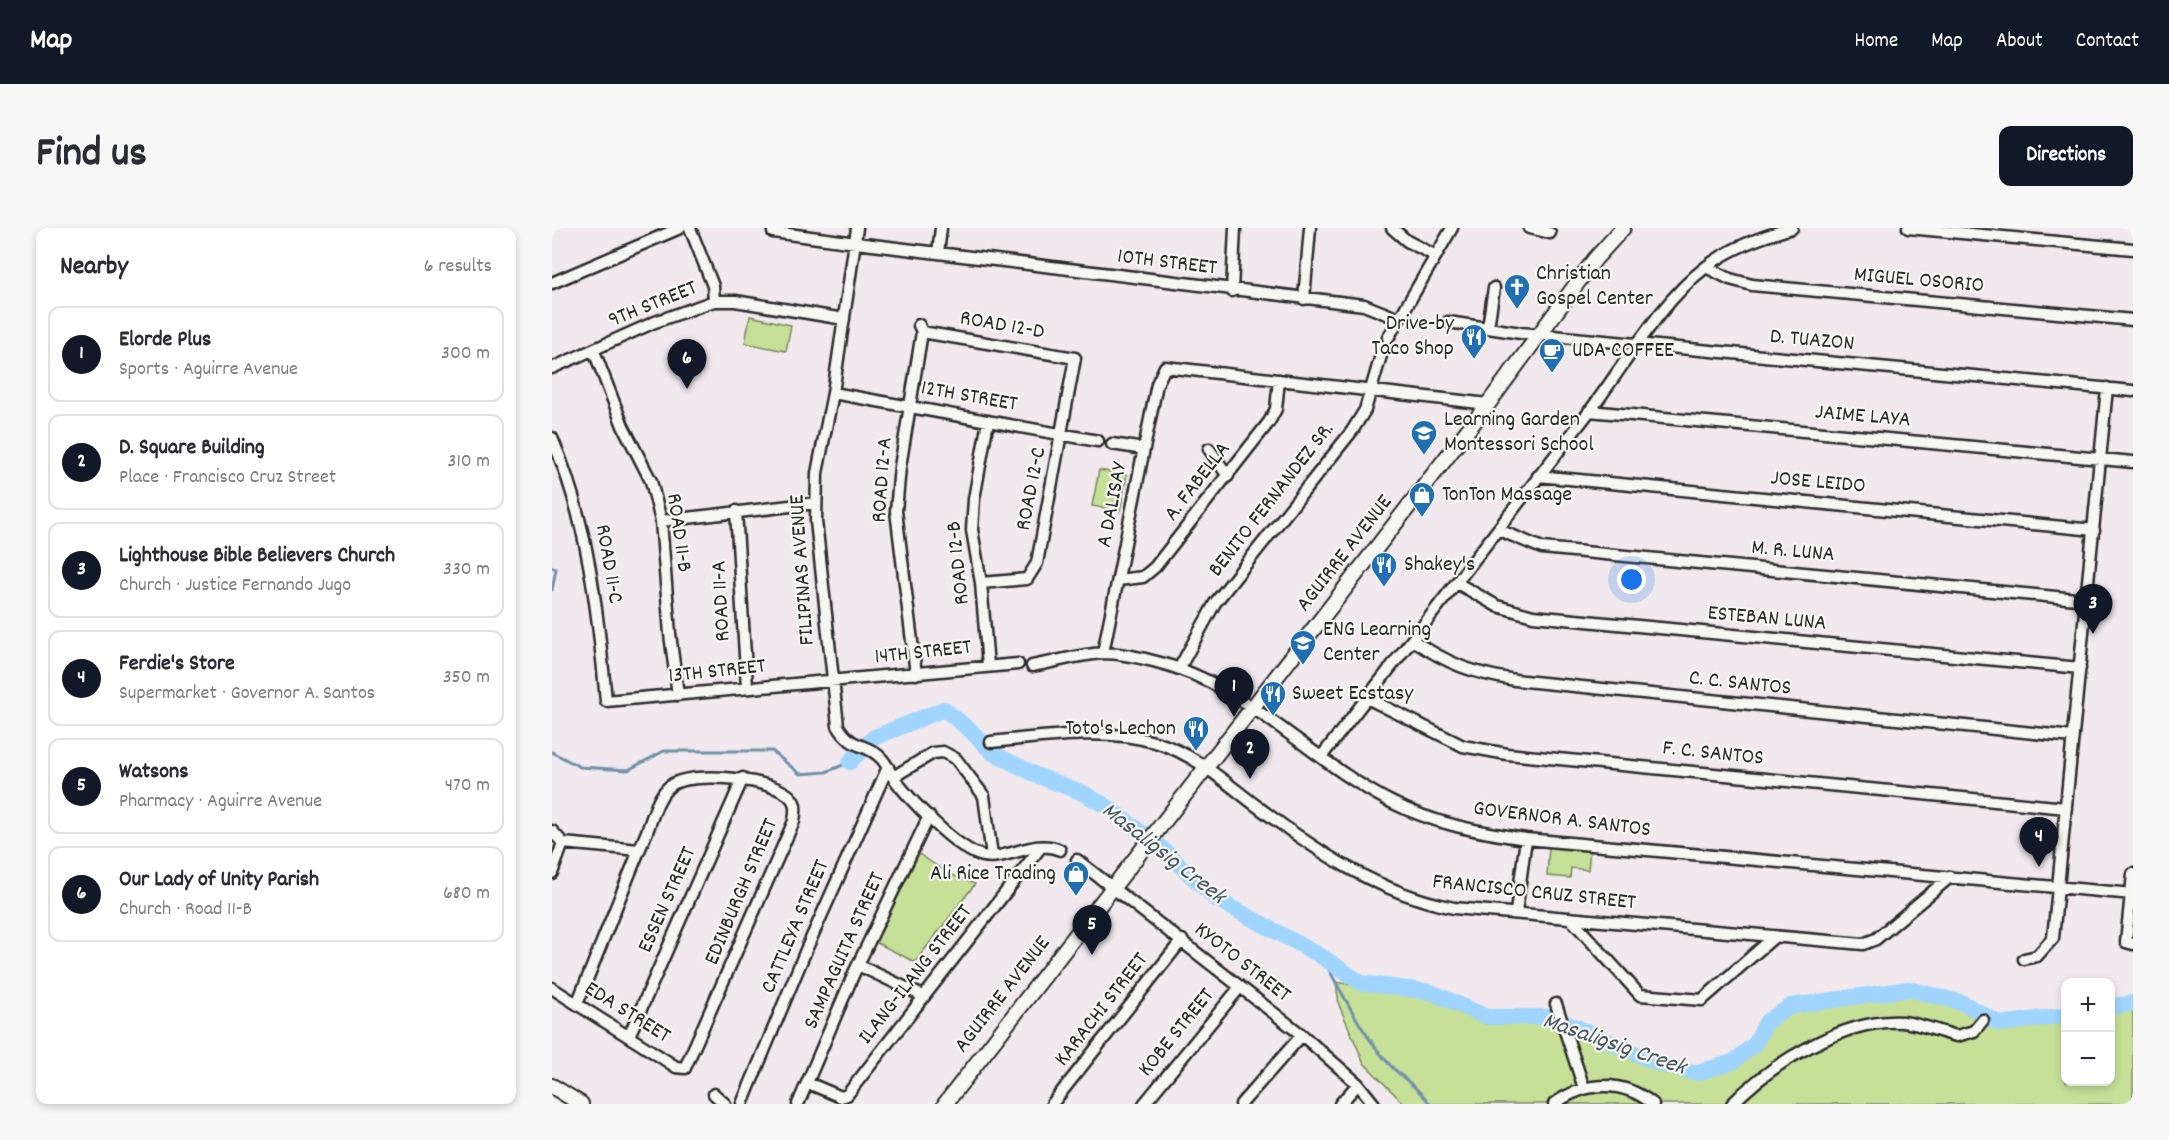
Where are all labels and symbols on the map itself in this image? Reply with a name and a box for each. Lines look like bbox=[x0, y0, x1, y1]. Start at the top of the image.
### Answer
street label: 10TH STREET bbox=[1116, 242, 1219, 284]
place label: Christian Gospel Center bbox=[1536, 259, 1654, 315]
street label: MIGUEL OSORIO bbox=[1853, 260, 1985, 302]
church icon: Christian Gospel Center bbox=[1502, 272, 1532, 310]
street label: 9TH STREET bbox=[604, 273, 702, 337]
street label: ROAD 12-D bbox=[957, 303, 1047, 349]
place label: Drive-by Taco Shop bbox=[1371, 309, 1455, 365]
restaurant icon: Drive-by Taco Shop bbox=[1459, 322, 1489, 360]
street label: D. TUAZON bbox=[1768, 322, 1856, 360]
cafe icon: UDA COFFEE bbox=[1537, 336, 1567, 374]
place label: UDA COFFEE bbox=[1572, 336, 1674, 367]
pin: 6 bbox=[668, 340, 706, 389]
street label: 12TH STREET bbox=[918, 373, 1020, 421]
street label: JAIME LAYA bbox=[1814, 397, 1912, 437]
place label: Learning Garden Montessori School bbox=[1444, 405, 1594, 461]
street label: BENITO FERNANDEZ SR. bbox=[1202, 416, 1342, 584]
school or university icon: Learning Garden Montessori School bbox=[1409, 418, 1439, 456]
street label: ROAD 12-A bbox=[865, 436, 901, 524]
street label: A. FABELLA bbox=[1157, 436, 1239, 528]
street label: ROAD 12-C bbox=[1009, 444, 1055, 533]
street label: A DALISAY bbox=[1090, 459, 1137, 550]
street label: JOSE LEIDO bbox=[1769, 463, 1867, 503]
shop icon: TonTon Massage bbox=[1407, 480, 1437, 518]
place label: TonTon Massage bbox=[1442, 480, 1572, 511]
street label: AGUIRRE AVENUE bbox=[1289, 489, 1401, 619]
street label: ROAD 11-B bbox=[657, 492, 699, 574]
street label: FILIPINAS AVENUE bbox=[782, 494, 824, 646]
street label: ROAD 12-B bbox=[939, 520, 979, 606]
street label: ROAD 11-C bbox=[586, 522, 630, 606]
street label: M. R. LUNA bbox=[1750, 533, 1836, 571]
restaurant icon: Shakey's bbox=[1369, 550, 1399, 588]
place label: Shakey's bbox=[1404, 550, 1475, 581]
street label: ROAD 11-A bbox=[704, 560, 740, 642]
your location bbox=[1617, 565, 1646, 594]
pin: 3 bbox=[2074, 584, 2112, 634]
street label: ESTEBAN LUNA bbox=[1706, 598, 1828, 640]
place label: ENG Learning Center bbox=[1323, 615, 1431, 671]
school or university icon: ENG Learning Center bbox=[1288, 628, 1318, 666]
street label: 14TH STREET bbox=[873, 632, 973, 673]
street label: 13TH STREET bbox=[667, 651, 767, 693]
street label: C. C. SANTOS bbox=[1687, 663, 1793, 705]
pin: 1 bbox=[1214, 668, 1254, 717]
restaurant icon: Sweet Ecstasy bbox=[1258, 679, 1288, 717]
place label: Sweet Ecstasy bbox=[1292, 679, 1414, 710]
place label: Toto's Lechon bbox=[1065, 714, 1176, 745]
restaurant icon: Toto's Lechon bbox=[1181, 714, 1211, 752]
pin: 2 bbox=[1230, 730, 1270, 779]
street label: F. C. SANTOS bbox=[1661, 733, 1765, 775]
street label: GOVERNOR A. SANTOS bbox=[1471, 794, 1653, 846]
water label: Masaligsig Creek bbox=[1094, 795, 1234, 915]
street label: EDINBURGH STREET bbox=[697, 814, 787, 970]
pin: 4 bbox=[2020, 818, 2058, 867]
street label: ESSEN STREET bbox=[631, 842, 705, 958]
street label: CATTLEYA STREET bbox=[754, 855, 838, 999]
place label: Ali Rice Trading bbox=[930, 859, 1056, 890]
shop icon: Ali Rice Trading bbox=[1061, 859, 1091, 897]
street label: SAMPAGUITA STREET bbox=[796, 867, 894, 1034]
street label: FRANCISCO CRUZ STREET bbox=[1431, 867, 1637, 919]
street label: ILANG-ILANG STREET bbox=[851, 898, 981, 1052]
pin: 5 bbox=[1072, 906, 1112, 955]
street label: KYOTO STREET bbox=[1187, 915, 1297, 1011]
street label: AGUIRRE AVENUE bbox=[947, 930, 1059, 1060]
street label: KARACHI STREET bbox=[1048, 946, 1156, 1073]
street label: EDA STREET bbox=[578, 974, 676, 1052]
street label: KOBE STREET bbox=[1132, 982, 1223, 1084]
water label: Masaligsig Creek bbox=[1538, 1005, 1692, 1086]

